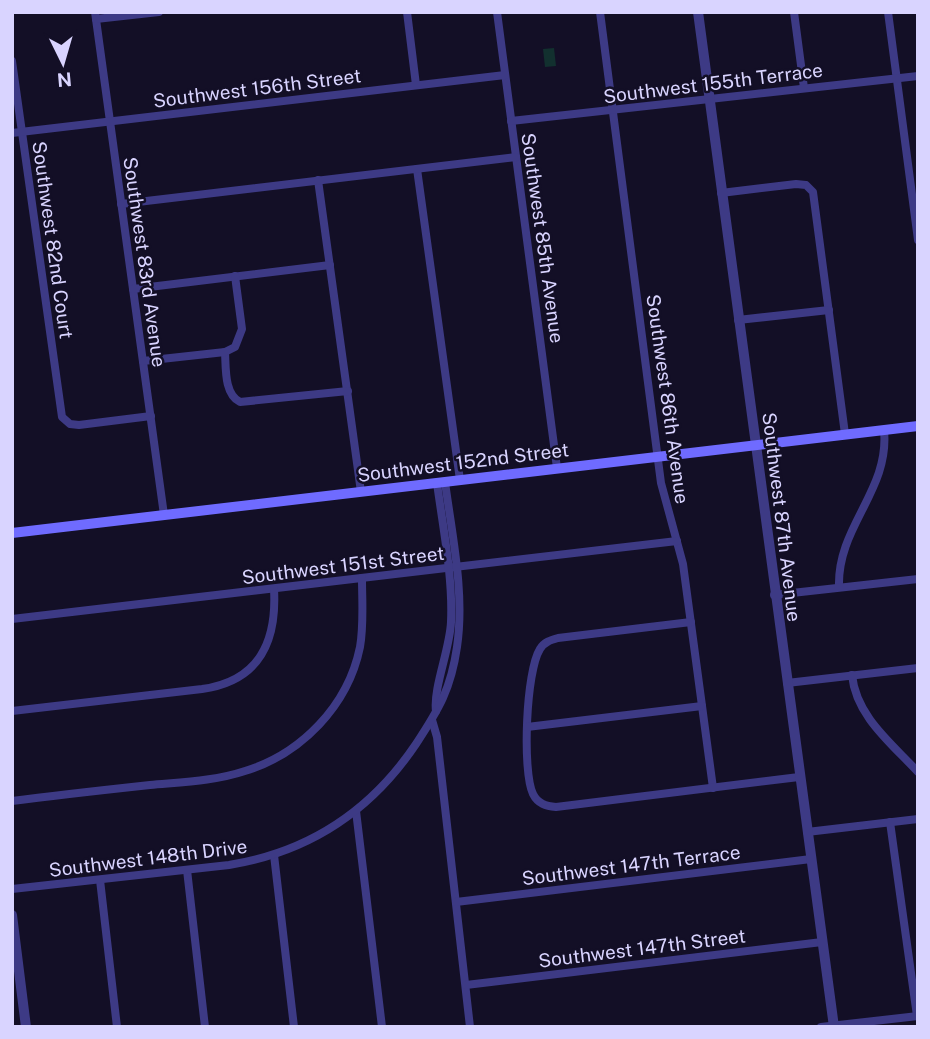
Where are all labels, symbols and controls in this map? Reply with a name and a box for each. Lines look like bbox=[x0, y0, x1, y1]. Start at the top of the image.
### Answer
north arrow bbox=[28, 28, 98, 98]
street label: Southwest 155th Terrace bbox=[602, 59, 824, 107]
street label: Southwest 156th Street bbox=[152, 64, 362, 112]
text: N bbox=[56, 68, 73, 92]
street label: Southwest 85th Avenue bbox=[517, 132, 569, 344]
street label: Southwest 82nd Court bbox=[28, 140, 78, 340]
street label: Southwest 83rd Avenue bbox=[119, 156, 171, 368]
street label: Southwest 86th Avenue bbox=[642, 293, 694, 505]
street label: Southwest 87th Avenue bbox=[758, 411, 806, 623]
street label: Southwest 152nd Street bbox=[356, 438, 570, 486]
street label: Southwest 151st Street bbox=[241, 542, 445, 588]
street label: Southwest 148th Drive bbox=[48, 835, 248, 881]
street label: Southwest 147th Terrace bbox=[520, 841, 742, 889]
street label: Southwest 147th Street bbox=[537, 924, 747, 972]

